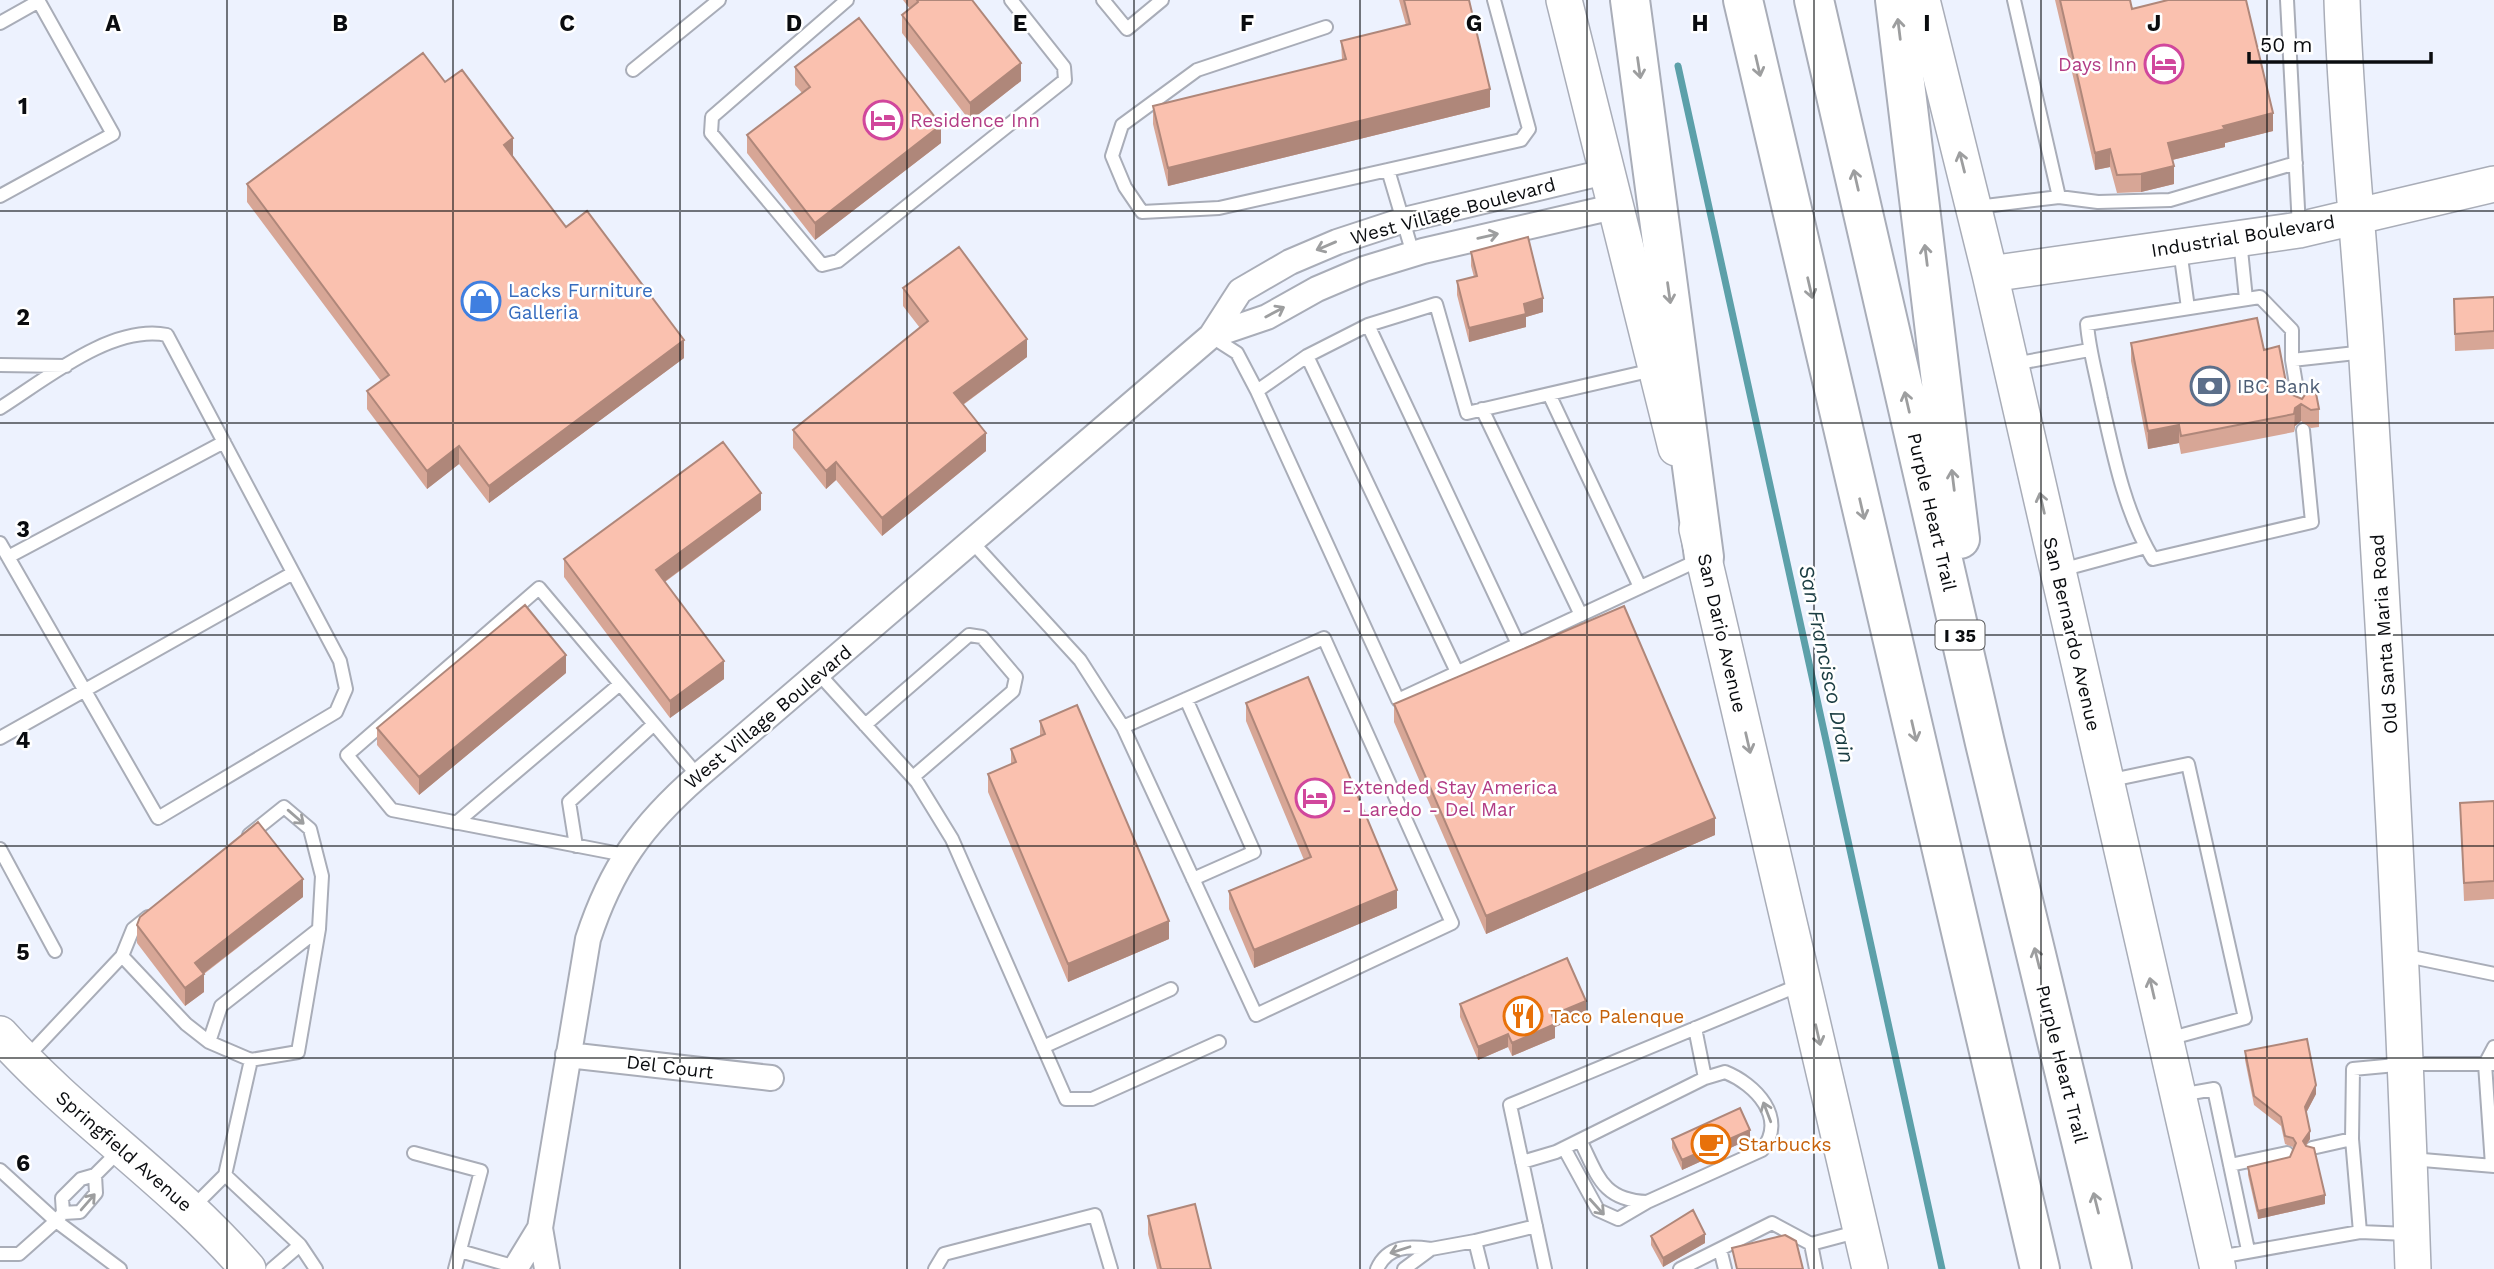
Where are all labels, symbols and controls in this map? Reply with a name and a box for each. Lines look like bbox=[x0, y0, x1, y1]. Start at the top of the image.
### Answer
text: A bbox=[105, 10, 121, 37]
text: B bbox=[332, 10, 348, 37]
text: C bbox=[559, 10, 575, 37]
text: D bbox=[786, 10, 802, 37]
text: E bbox=[1013, 10, 1027, 37]
text: F bbox=[1240, 10, 1254, 37]
text: G bbox=[1466, 10, 1482, 37]
text: H bbox=[1691, 10, 1709, 37]
text: I bbox=[1923, 10, 1931, 37]
text: J bbox=[2147, 10, 2161, 37]
one-way arrow bbox=[1892, 18, 1905, 41]
scale bar bbox=[2249, 21, 2431, 65]
text: 50 m bbox=[2260, 32, 2312, 57]
hotel icon: Days Inn bbox=[2143, 43, 2185, 85]
place label: Days Inn bbox=[2058, 53, 2137, 76]
one-way arrow bbox=[1753, 55, 1766, 77]
one-way arrow bbox=[1632, 56, 1645, 79]
text: 1 bbox=[18, 93, 28, 120]
hotel icon: Residence Inn bbox=[862, 99, 904, 141]
place label: Residence Inn bbox=[910, 109, 1040, 132]
one-way arrow bbox=[1955, 152, 1968, 174]
one-way arrow bbox=[1848, 170, 1861, 192]
street label: West Village Boulevard bbox=[1348, 173, 1558, 249]
street label: Industrial Boulevard bbox=[2149, 210, 2337, 262]
one-way arrow bbox=[1476, 229, 1499, 242]
one-way arrow bbox=[1316, 240, 1337, 253]
one-way arrow bbox=[1919, 244, 1932, 266]
one-way arrow bbox=[1804, 276, 1818, 299]
place label: Lacks Furniture Galleria bbox=[508, 279, 653, 324]
shop icon: Lacks Furniture Galleria bbox=[460, 280, 502, 322]
one-way arrow bbox=[1663, 281, 1676, 304]
text: 2 bbox=[16, 304, 30, 331]
one-way arrow bbox=[1264, 305, 1284, 319]
bank icon: IBC Bank bbox=[2189, 365, 2231, 407]
place label: IBC Bank bbox=[2237, 375, 2320, 398]
one-way arrow bbox=[1899, 391, 1913, 414]
street label: Purple Heart Trail bbox=[1903, 430, 1961, 594]
one-way arrow bbox=[1947, 470, 1960, 492]
one-way arrow bbox=[2035, 492, 2048, 515]
one-way arrow bbox=[1856, 498, 1869, 520]
text: 3 bbox=[16, 516, 30, 543]
street label: Old Santa Maria Road bbox=[2366, 533, 2402, 735]
street label: San Bernardo Avenue bbox=[2038, 535, 2106, 733]
street label: San Dario Avenue bbox=[1693, 551, 1751, 715]
water label: San Francisco Drain bbox=[1794, 563, 1860, 765]
road number: I 35 bbox=[1936, 620, 1984, 650]
street label: West Village Boulevard bbox=[680, 640, 856, 794]
one-way arrow bbox=[1908, 719, 1921, 742]
text: 4 bbox=[16, 727, 31, 754]
one-way arrow bbox=[1743, 731, 1756, 753]
place label: Extended Stay America - Laredo - Del Mar bbox=[1342, 776, 1558, 821]
hotel icon: Extended Stay America - Laredo - Del Mar bbox=[1294, 777, 1336, 819]
one-way arrow bbox=[286, 809, 304, 825]
text: 5 bbox=[16, 939, 30, 966]
one-way arrow bbox=[2030, 947, 2043, 970]
one-way arrow bbox=[2145, 977, 2159, 1000]
street label: Purple Heart Trail bbox=[2031, 983, 2093, 1146]
restaurant icon: Taco Palenque bbox=[1502, 995, 1544, 1037]
place label: Taco Palenque bbox=[1550, 1005, 1684, 1028]
one-way arrow bbox=[1812, 1024, 1825, 1046]
street label: Del Court bbox=[625, 1050, 715, 1084]
street label: Springfield Avenue bbox=[51, 1086, 197, 1216]
one-way arrow bbox=[1759, 1101, 1772, 1123]
cafe icon: Starbucks bbox=[1690, 1123, 1732, 1165]
place label: Starbucks bbox=[1738, 1133, 1832, 1156]
text: 6 bbox=[16, 1150, 30, 1177]
one-way arrow bbox=[2089, 1192, 2102, 1215]
one-way arrow bbox=[80, 1193, 96, 1211]
one-way arrow bbox=[1589, 1198, 1605, 1216]
one-way arrow bbox=[1390, 1245, 1412, 1258]

